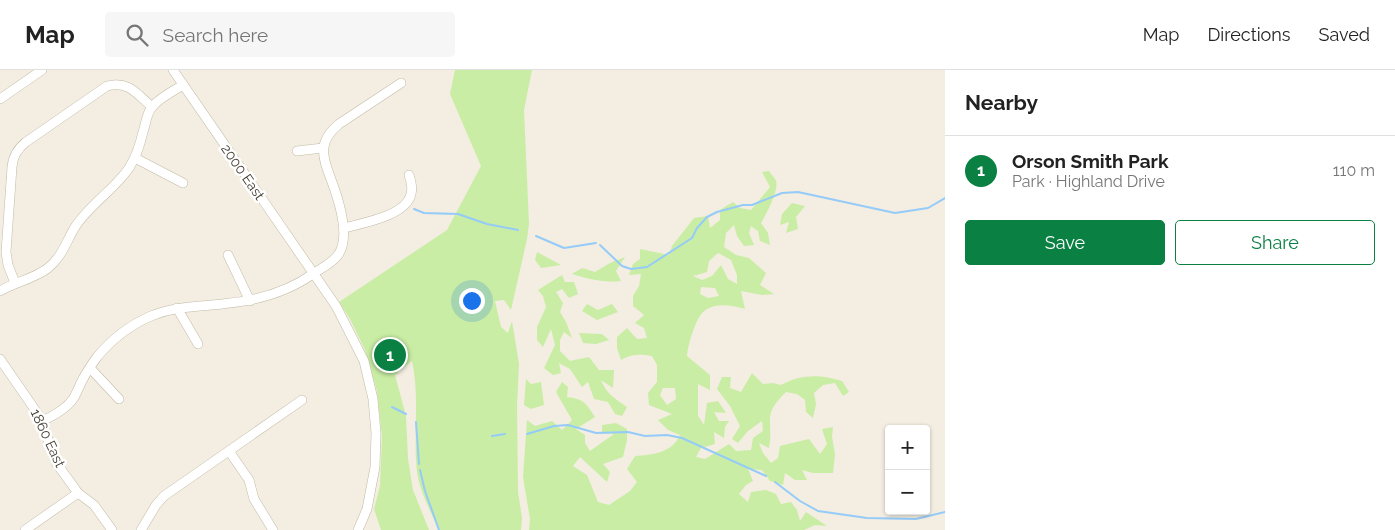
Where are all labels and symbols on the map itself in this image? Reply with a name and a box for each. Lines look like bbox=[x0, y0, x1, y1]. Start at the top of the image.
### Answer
street label: 2000 East bbox=[218, 141, 268, 203]
your location bbox=[459, 288, 485, 314]
pin: 1 bbox=[374, 336, 406, 374]
street label: 1860 East bbox=[28, 406, 69, 470]

